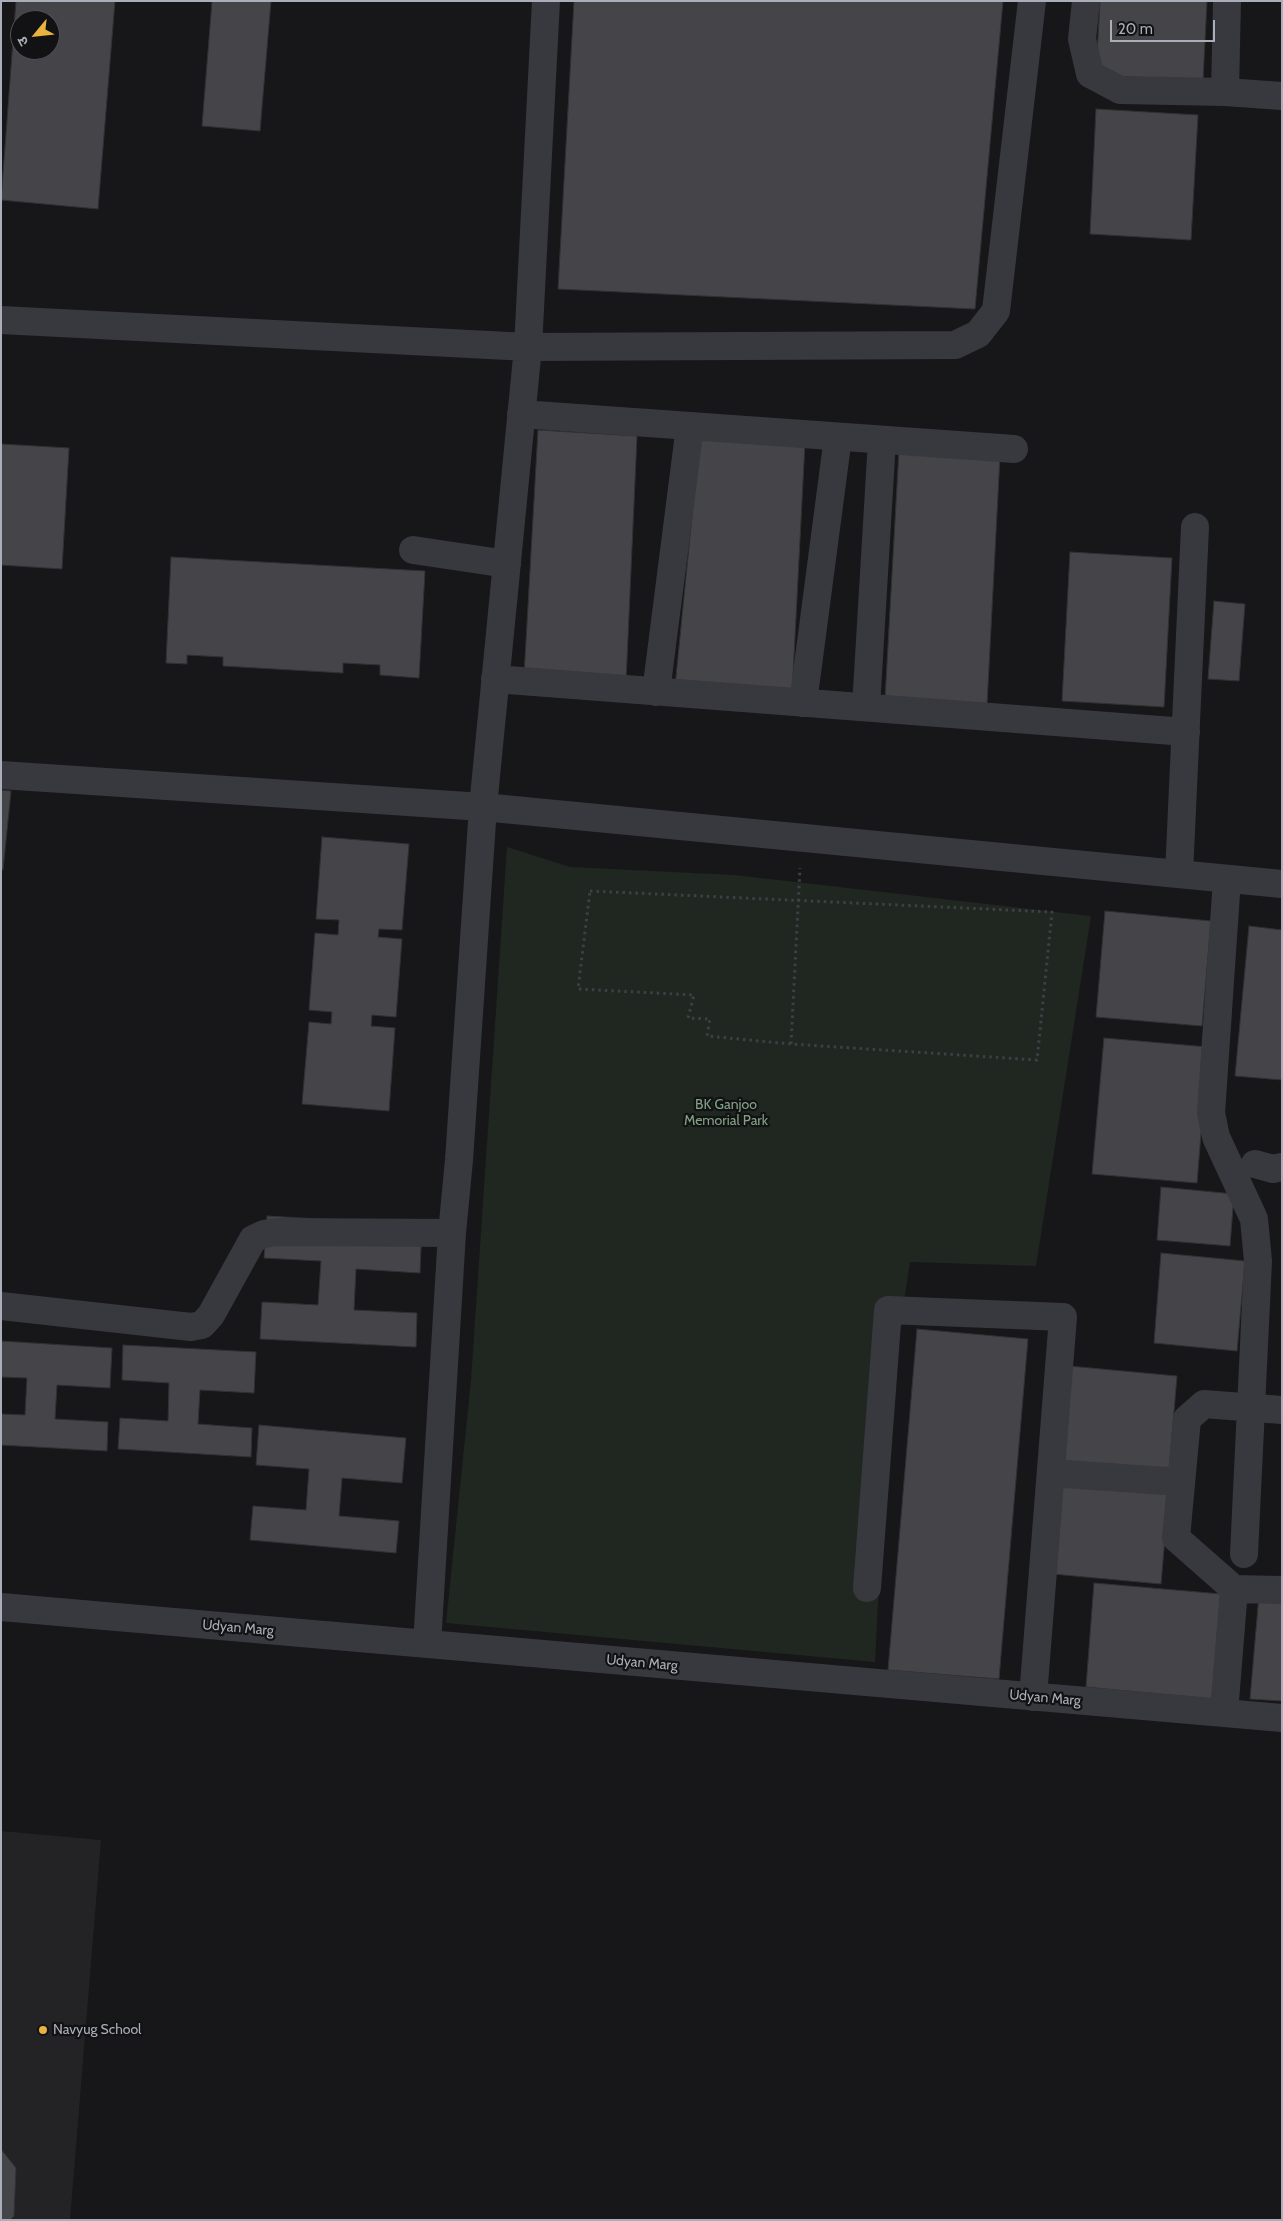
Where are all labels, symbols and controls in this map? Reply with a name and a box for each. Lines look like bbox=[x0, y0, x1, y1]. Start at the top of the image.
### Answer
north arrow bbox=[10, 10, 60, 60]
scale bar bbox=[1113, 10, 1218, 42]
text: 20 m bbox=[1118, 20, 1153, 38]
text: उ bbox=[13, 34, 33, 49]
park label: BK Ganjoo Memorial Park bbox=[684, 1097, 768, 1130]
street label: Udyan Marg bbox=[202, 1617, 274, 1639]
street label: Udyan Marg bbox=[606, 1652, 678, 1674]
street label: Udyan Marg bbox=[1009, 1687, 1081, 1709]
place label: Navyug School bbox=[53, 2022, 141, 2038]
marker: Navyug School bbox=[37, 2024, 49, 2036]

